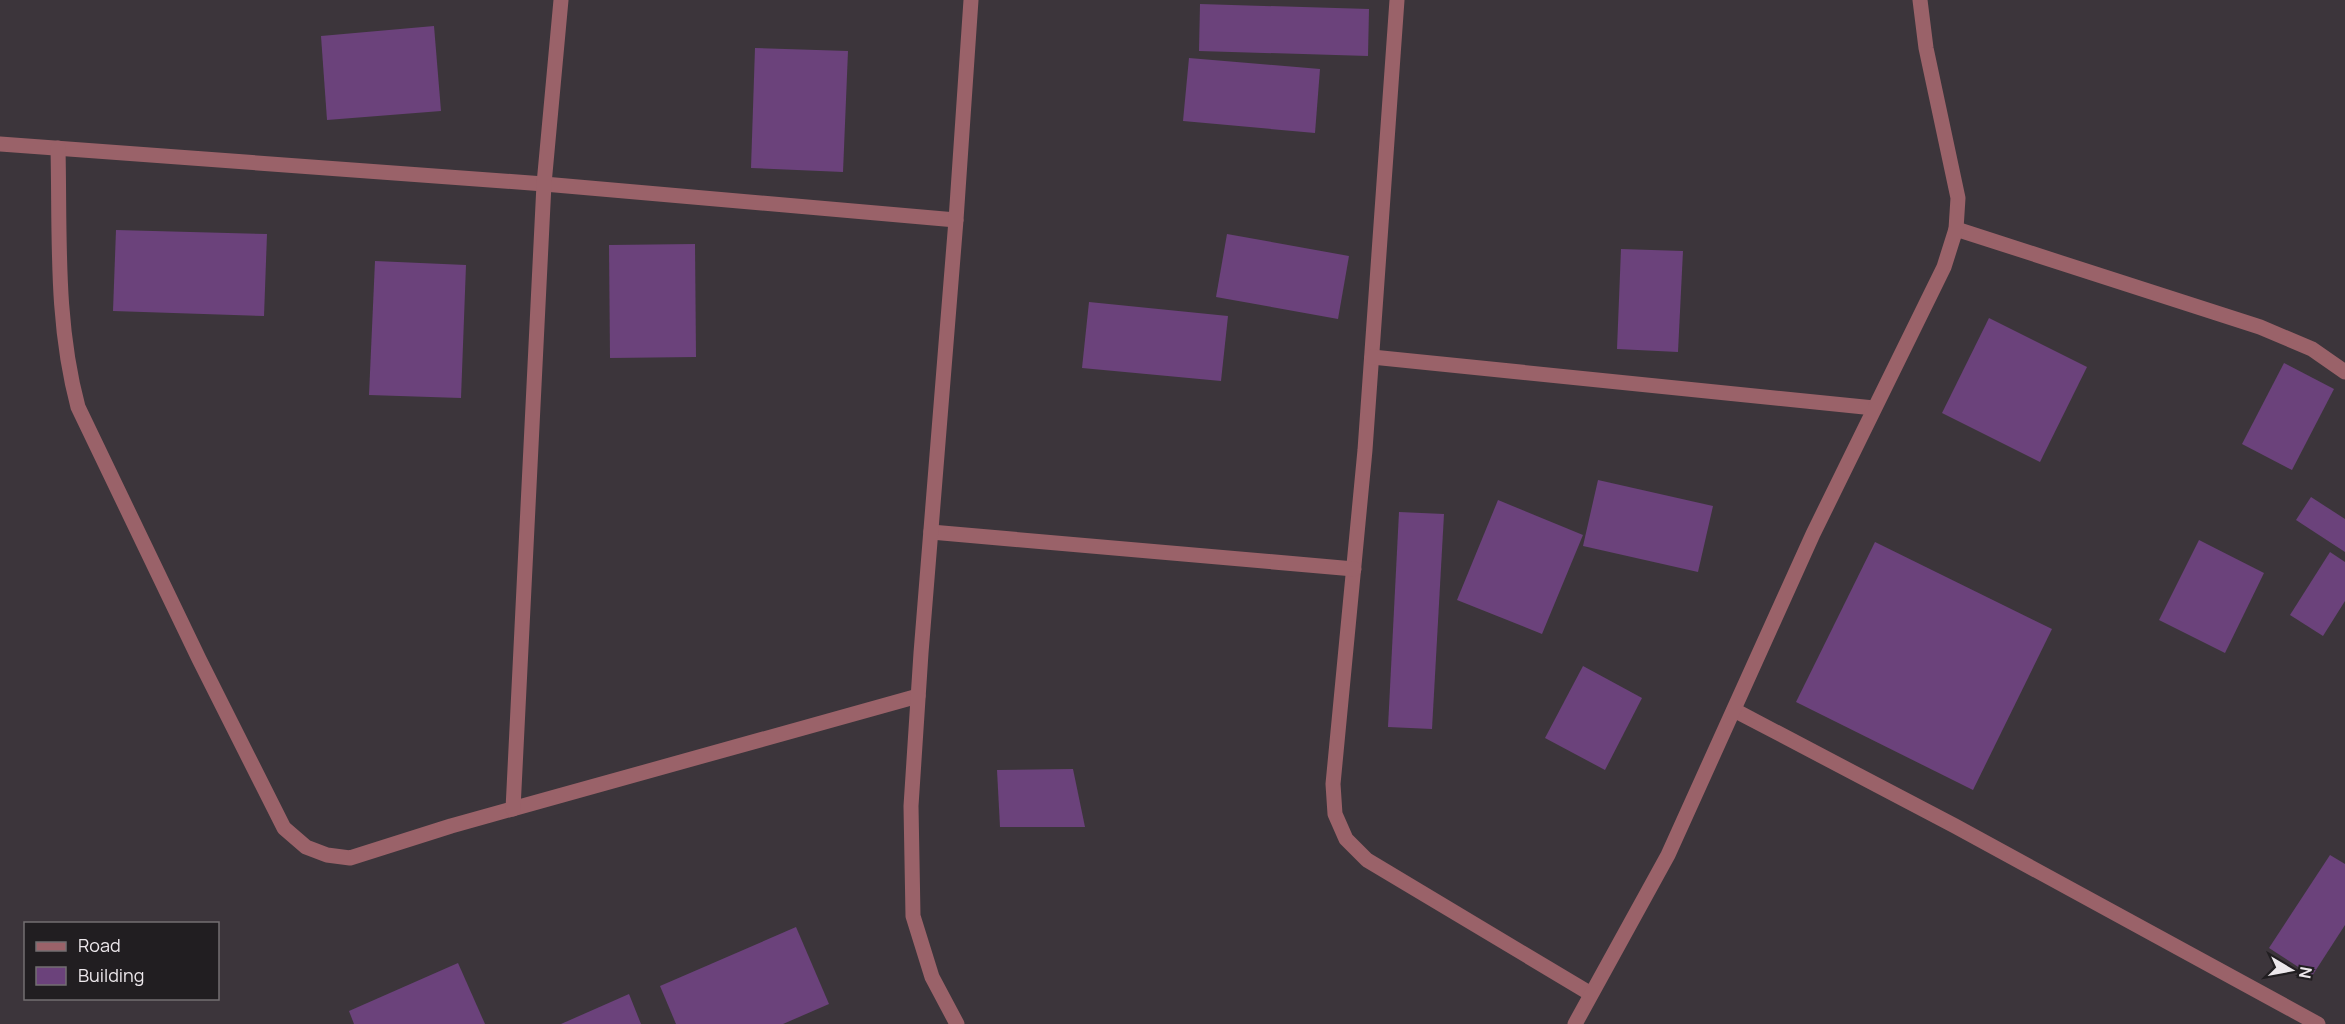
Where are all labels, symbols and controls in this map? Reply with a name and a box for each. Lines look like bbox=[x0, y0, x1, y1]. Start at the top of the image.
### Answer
legend bbox=[24, 922, 219, 1000]
text: Road bbox=[78, 933, 121, 957]
north arrow bbox=[2261, 940, 2321, 1000]
text: Building bbox=[78, 963, 144, 987]
text: N bbox=[2294, 965, 2318, 980]

